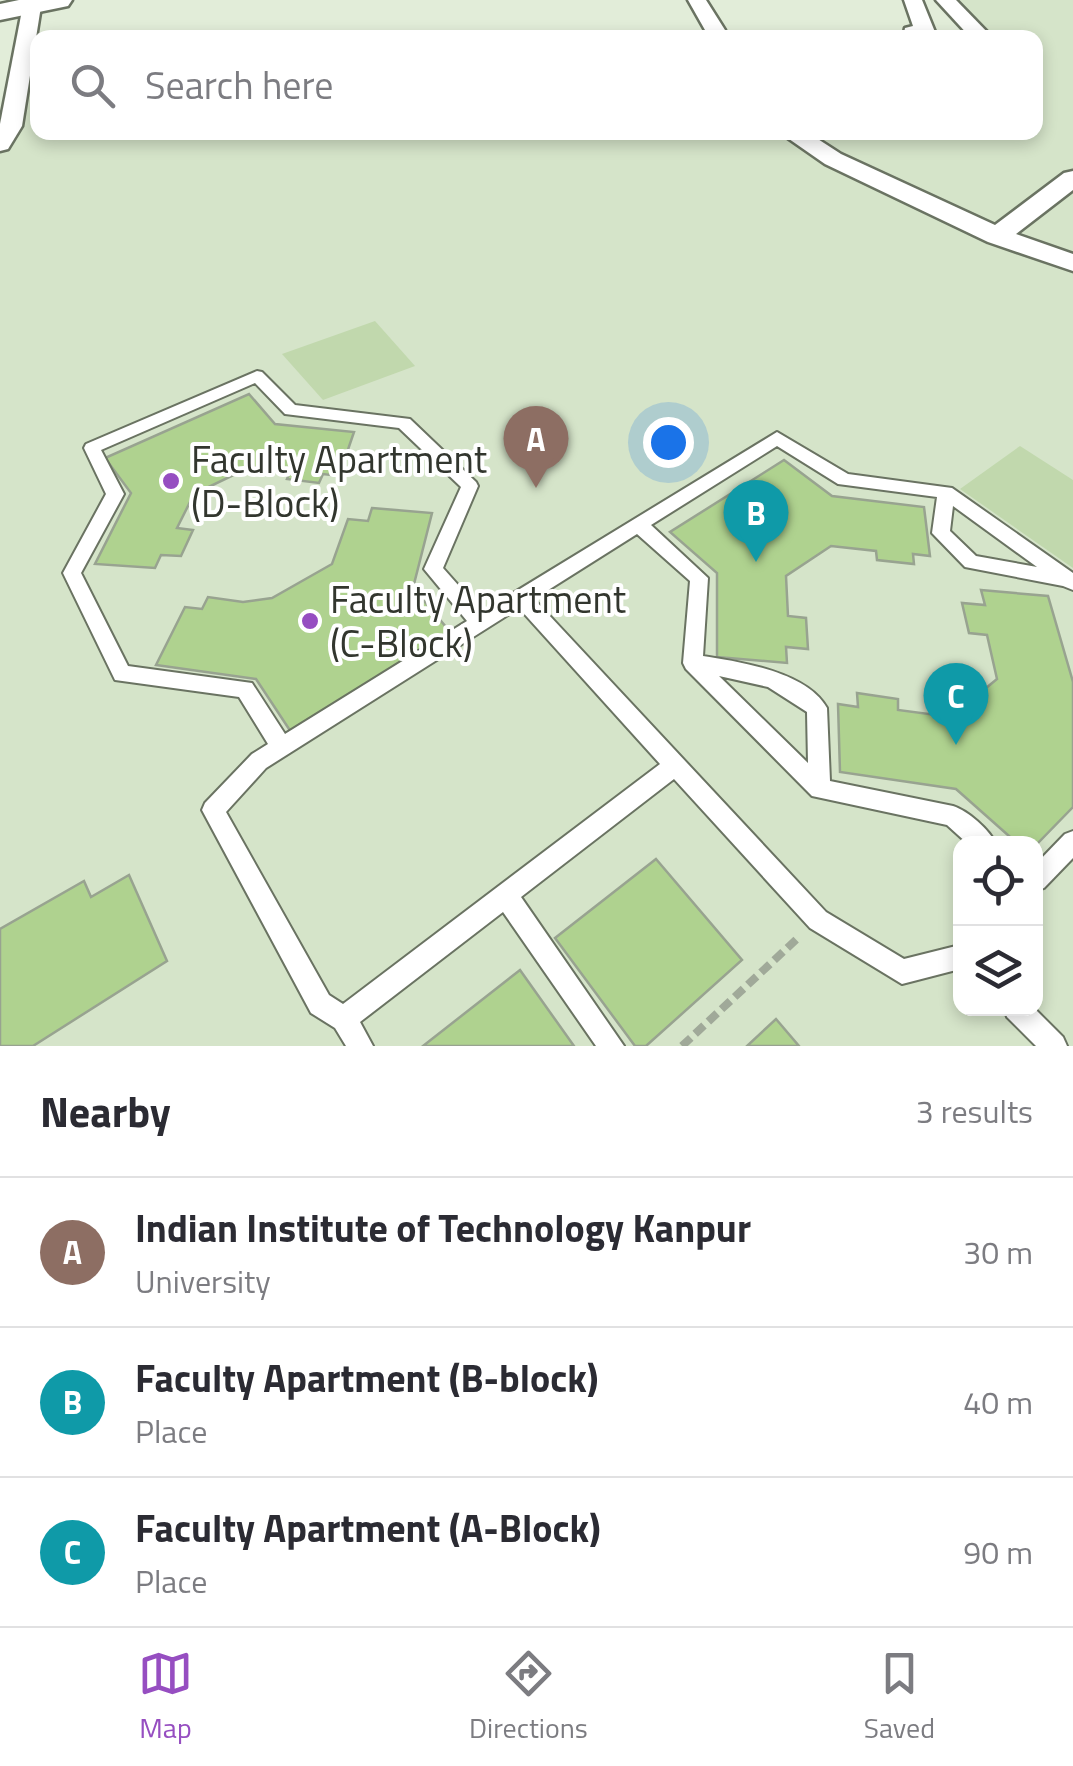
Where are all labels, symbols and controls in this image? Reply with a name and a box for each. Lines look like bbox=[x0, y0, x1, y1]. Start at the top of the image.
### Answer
search box bbox=[30, 30, 1043, 140]
text: Search here bbox=[145, 56, 333, 114]
icon: search bbox=[65, 58, 120, 113]
pin: A bbox=[504, 406, 568, 488]
your location bbox=[643, 417, 694, 468]
place label: Faculty Apartment (D-Block) bbox=[191, 430, 487, 532]
marker: Faculty Apartment (D-Block) bbox=[160, 470, 182, 492]
pin: B bbox=[724, 480, 788, 562]
place label: Faculty Apartment (C-Block) bbox=[330, 570, 626, 672]
marker: Faculty Apartment (C-Block) bbox=[299, 610, 321, 632]
pin: C bbox=[924, 662, 988, 745]
map controls bbox=[953, 836, 1043, 1016]
button: locate bbox=[953, 836, 1043, 926]
button: layers bbox=[953, 926, 1043, 1016]
text: Nearby bbox=[40, 1079, 171, 1143]
text: 3 results bbox=[916, 1087, 1033, 1135]
text: Indian Institute of Technology Kanpur bbox=[135, 1199, 751, 1257]
text: A bbox=[63, 1228, 82, 1276]
text: 30 m bbox=[963, 1228, 1033, 1276]
text: University bbox=[135, 1257, 271, 1305]
text: Faculty Apartment (B-block) bbox=[135, 1349, 599, 1407]
text: B bbox=[63, 1378, 82, 1426]
text: 40 m bbox=[963, 1378, 1033, 1426]
text: Place bbox=[135, 1407, 207, 1455]
text: Faculty Apartment (A-Block) bbox=[135, 1499, 601, 1557]
text: C bbox=[64, 1528, 81, 1576]
text: 90 m bbox=[963, 1528, 1033, 1576]
text: Place bbox=[135, 1557, 207, 1605]
tab: Map bbox=[138, 1646, 193, 1749]
tab: Directions bbox=[469, 1646, 588, 1749]
tab: Saved bbox=[864, 1646, 935, 1749]

